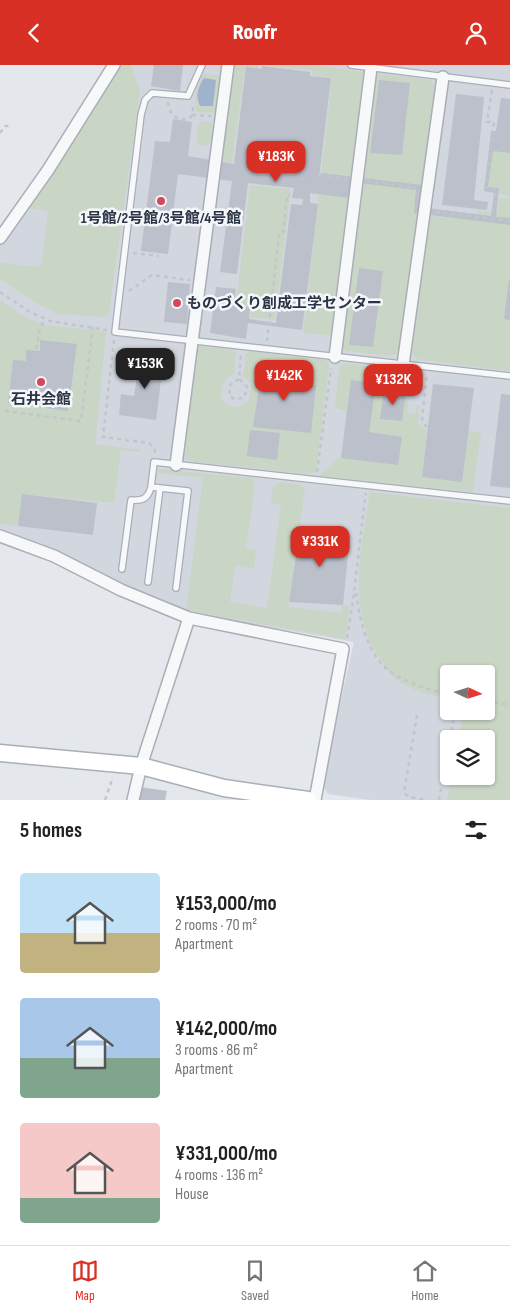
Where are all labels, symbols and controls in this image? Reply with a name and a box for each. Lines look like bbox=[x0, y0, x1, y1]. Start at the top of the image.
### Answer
icon: back bbox=[20, 19, 48, 47]
text: Roofr bbox=[233, 19, 277, 46]
icon: person bbox=[462, 19, 490, 47]
pin: ¥183K bbox=[241, 141, 311, 183]
text: ¥183K bbox=[257, 147, 295, 166]
marker: 1号館/2号館/3号館/4号館 bbox=[155, 195, 167, 207]
place label: 1号館/2号館/3号館/4号館 bbox=[81, 209, 241, 228]
place label: ものづくり創成工学センター bbox=[187, 294, 382, 313]
marker: ものづくり創成工学センター bbox=[171, 297, 183, 309]
pin: ¥153K bbox=[110, 347, 180, 390]
text: ¥153K bbox=[127, 354, 163, 373]
pin: ¥142K bbox=[249, 359, 319, 402]
pin: ¥132K bbox=[358, 363, 428, 406]
text: ¥142K bbox=[265, 366, 303, 385]
text: ¥132K bbox=[375, 370, 411, 389]
marker: 石井会館 bbox=[35, 376, 47, 388]
place label: 石井会館 bbox=[11, 390, 71, 409]
pin: ¥331K bbox=[285, 525, 355, 568]
text: ¥331K bbox=[302, 532, 338, 551]
north arrow bbox=[440, 665, 495, 720]
map controls bbox=[440, 665, 495, 785]
button: layers bbox=[440, 730, 495, 785]
icon: filters bbox=[462, 816, 490, 844]
text: 5 homes bbox=[20, 818, 82, 843]
text: ¥153,000/mo bbox=[175, 891, 277, 916]
icon: home bbox=[60, 893, 120, 953]
text: 2 rooms · 70 m² bbox=[175, 916, 257, 935]
text: Apartment bbox=[175, 935, 233, 954]
text: ¥142,000/mo bbox=[175, 1016, 277, 1041]
icon: home bbox=[60, 1018, 120, 1078]
text: 3 rooms · 86 m² bbox=[175, 1041, 258, 1060]
text: Apartment bbox=[175, 1060, 233, 1079]
text: ¥331,000/mo bbox=[175, 1141, 277, 1166]
icon: home bbox=[60, 1143, 120, 1203]
text: 4 rooms · 136 m² bbox=[175, 1166, 263, 1185]
text: House bbox=[175, 1185, 209, 1204]
tab: Map bbox=[71, 1257, 99, 1304]
tab: Saved bbox=[241, 1257, 269, 1304]
tab: Home bbox=[411, 1257, 439, 1304]

